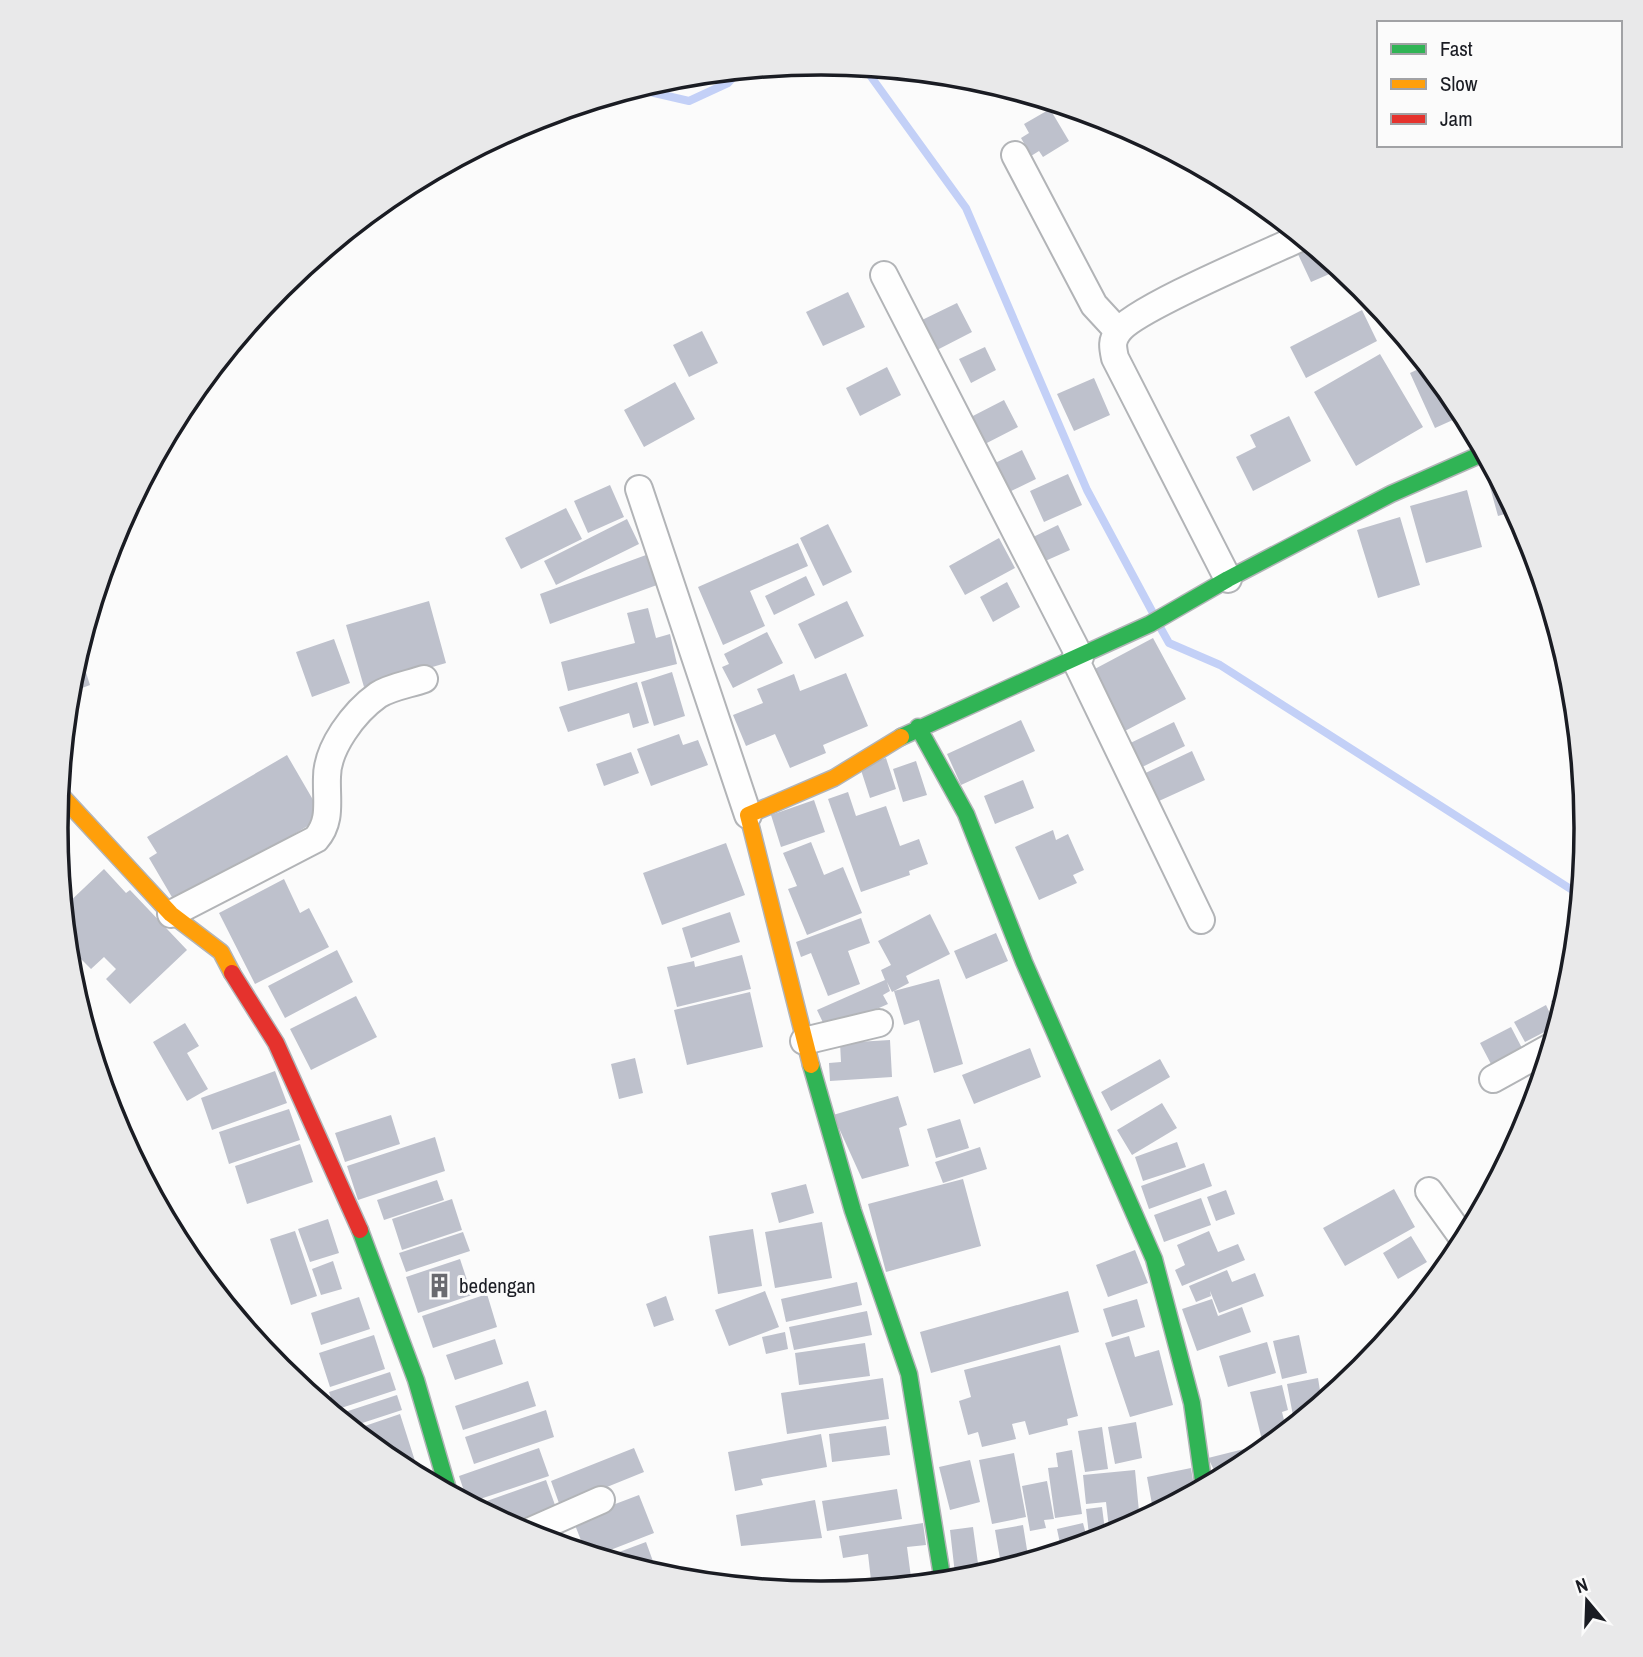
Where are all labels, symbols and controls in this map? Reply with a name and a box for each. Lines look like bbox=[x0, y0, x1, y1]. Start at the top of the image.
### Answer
legend bbox=[1377, 21, 1622, 147]
text: Fast bbox=[1440, 34, 1473, 63]
text: Slow bbox=[1440, 69, 1478, 98]
text: Jam bbox=[1440, 104, 1473, 133]
place label: bedengan bbox=[459, 1271, 536, 1300]
building icon: bedengan bbox=[425, 1272, 453, 1300]
north arrow bbox=[1552, 1566, 1622, 1636]
text: N bbox=[1572, 1571, 1591, 1599]

